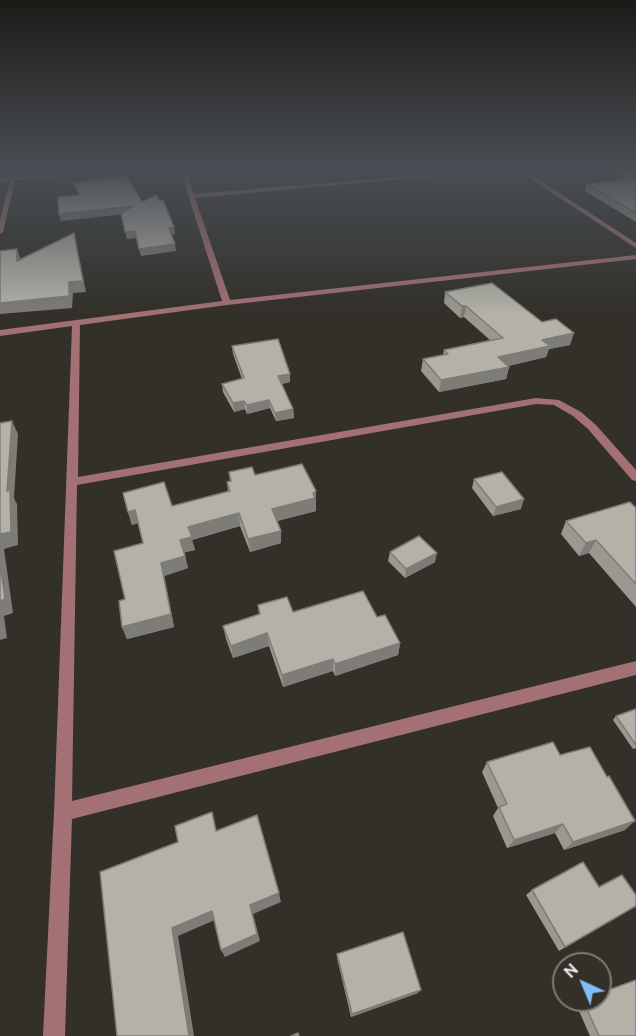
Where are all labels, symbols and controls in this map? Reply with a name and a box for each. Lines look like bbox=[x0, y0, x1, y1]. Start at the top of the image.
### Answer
north arrow bbox=[552, 952, 612, 1012]
text: N bbox=[560, 960, 581, 981]

